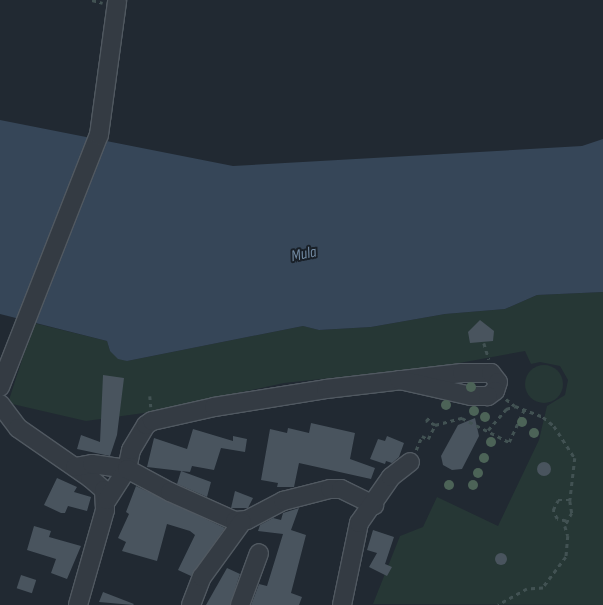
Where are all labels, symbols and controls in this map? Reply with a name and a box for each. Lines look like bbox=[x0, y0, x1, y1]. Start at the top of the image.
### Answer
water label: Mula bbox=[290, 243, 318, 267]

